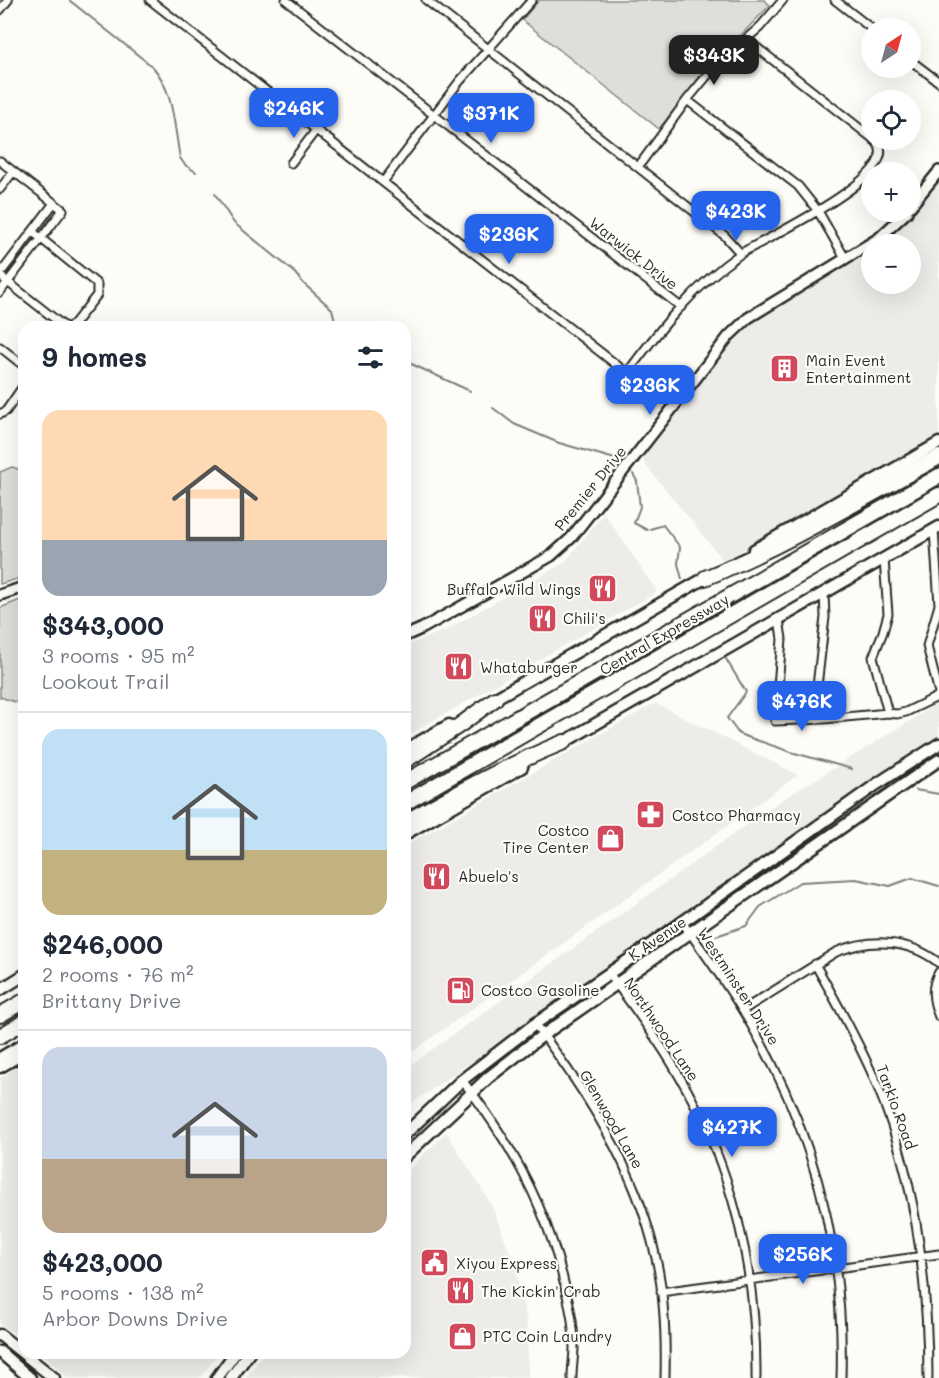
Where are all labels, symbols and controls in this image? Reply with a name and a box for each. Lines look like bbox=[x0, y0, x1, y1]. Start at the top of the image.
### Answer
north arrow bbox=[861, 18, 921, 78]
map controls bbox=[861, 18, 921, 294]
pin: $343K bbox=[672, 35, 756, 86]
text: $343K bbox=[683, 41, 745, 67]
pin: $246K bbox=[252, 88, 336, 139]
button: locate bbox=[861, 90, 921, 150]
pin: $371K bbox=[449, 93, 533, 144]
text: $246K bbox=[263, 94, 325, 120]
text: $371K bbox=[462, 99, 520, 125]
button: + bbox=[861, 162, 921, 222]
pin: $423K bbox=[694, 191, 778, 242]
text: $423K bbox=[705, 197, 767, 223]
street label: Warwick Drive bbox=[585, 212, 683, 294]
pin: $236K bbox=[467, 214, 551, 265]
text: $236K bbox=[479, 220, 539, 246]
button: − bbox=[861, 234, 921, 294]
text: 9 homes bbox=[42, 340, 147, 374]
icon: filters bbox=[354, 341, 387, 374]
place label: Main Event Entertainment bbox=[806, 350, 911, 387]
building icon: Main Event Entertainment bbox=[769, 353, 801, 385]
pin: $236K bbox=[608, 365, 692, 416]
text: $236K bbox=[620, 371, 680, 397]
street label: Premier Drive bbox=[550, 441, 630, 535]
icon: home bbox=[161, 449, 269, 557]
restaurant icon: Buffalo Wild Wings bbox=[586, 573, 618, 605]
place label: Buffalo Wild Wings bbox=[447, 579, 581, 599]
street label: Central Expressway bbox=[596, 589, 732, 679]
restaurant icon: Chili's bbox=[526, 602, 558, 634]
text: $343,000 bbox=[42, 608, 164, 642]
place label: Chili's bbox=[563, 608, 606, 628]
text: 3 rooms · 95 m² bbox=[42, 642, 194, 668]
restaurant icon: Whataburger bbox=[443, 651, 475, 683]
place label: Whataburger bbox=[480, 657, 578, 677]
text: Lookout Trail bbox=[42, 668, 170, 694]
pin: $476K bbox=[760, 681, 844, 732]
text: $476K bbox=[771, 687, 833, 713]
icon: home bbox=[161, 768, 269, 876]
pharmacy icon: Costco Pharmacy bbox=[635, 799, 667, 831]
place label: Costco Pharmacy bbox=[672, 805, 801, 825]
place label: Costco Tire Center bbox=[503, 820, 589, 857]
shop icon: Costco Tire Center bbox=[594, 823, 626, 855]
restaurant icon: Abuelo's bbox=[421, 860, 453, 892]
place label: Abuelo's bbox=[458, 866, 519, 886]
street label: K Avenue bbox=[624, 911, 690, 965]
street label: Westminster Drive bbox=[693, 923, 785, 1049]
text: $246,000 bbox=[42, 927, 163, 961]
text: 2 rooms · 76 m² bbox=[42, 961, 194, 987]
street label: Northwood Lane bbox=[620, 973, 704, 1085]
fuel station icon: Costco Gasoline bbox=[444, 974, 476, 1006]
place label: Costco Gasoline bbox=[481, 980, 600, 1000]
text: Brittany Drive bbox=[42, 987, 181, 1013]
street label: Tarkio Road bbox=[872, 1062, 922, 1152]
street label: Glenwood Lane bbox=[576, 1066, 648, 1172]
icon: home bbox=[161, 1086, 269, 1194]
pin: $427K bbox=[690, 1107, 774, 1158]
text: $427K bbox=[702, 1113, 762, 1139]
pin: $256K bbox=[761, 1234, 845, 1285]
text: $256K bbox=[773, 1240, 833, 1266]
text: $423,000 bbox=[42, 1245, 163, 1279]
public building icon: Xiyou Express bbox=[419, 1247, 451, 1279]
place label: Xiyou Express bbox=[456, 1253, 557, 1273]
restaurant icon: The Kickin' Crab bbox=[444, 1275, 476, 1307]
text: 5 rooms · 138 m² bbox=[42, 1279, 204, 1305]
place label: The Kickin' Crab bbox=[481, 1281, 601, 1301]
text: Arbor Downs Drive bbox=[42, 1305, 228, 1331]
shop icon: PTC Coin Laundry bbox=[446, 1320, 478, 1352]
place label: PTC Coin Laundry bbox=[483, 1326, 612, 1346]

